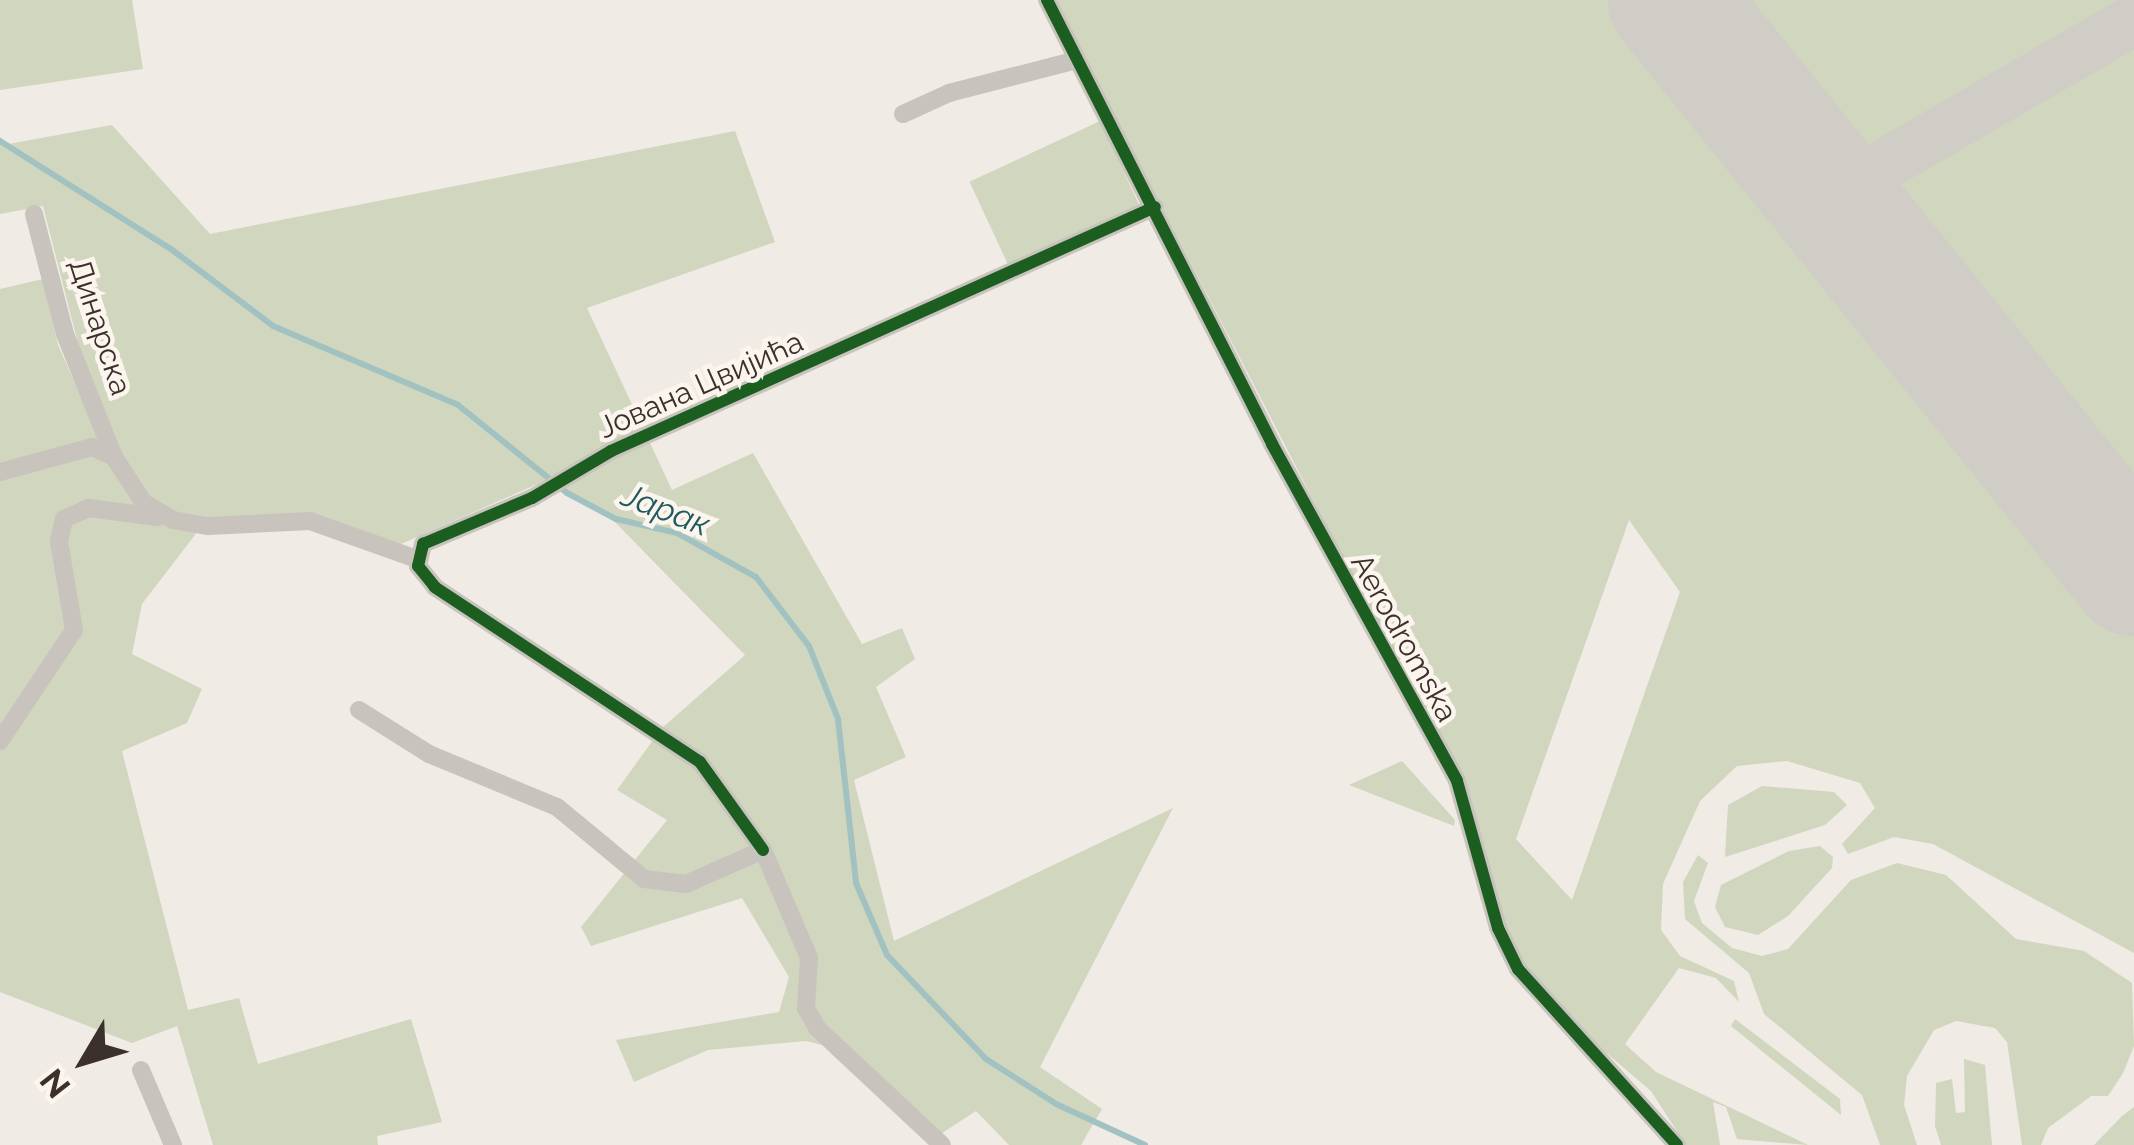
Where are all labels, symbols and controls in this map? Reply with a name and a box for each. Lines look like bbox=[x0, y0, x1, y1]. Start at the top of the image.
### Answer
street label: Динарска bbox=[61, 254, 139, 400]
street label: Јована Цвијића bbox=[593, 324, 809, 446]
water label: Јарак bbox=[617, 475, 715, 545]
street label: Aerodromska bbox=[1343, 548, 1465, 728]
north arrow bbox=[24, 1001, 144, 1121]
text: N bbox=[32, 1062, 78, 1105]

